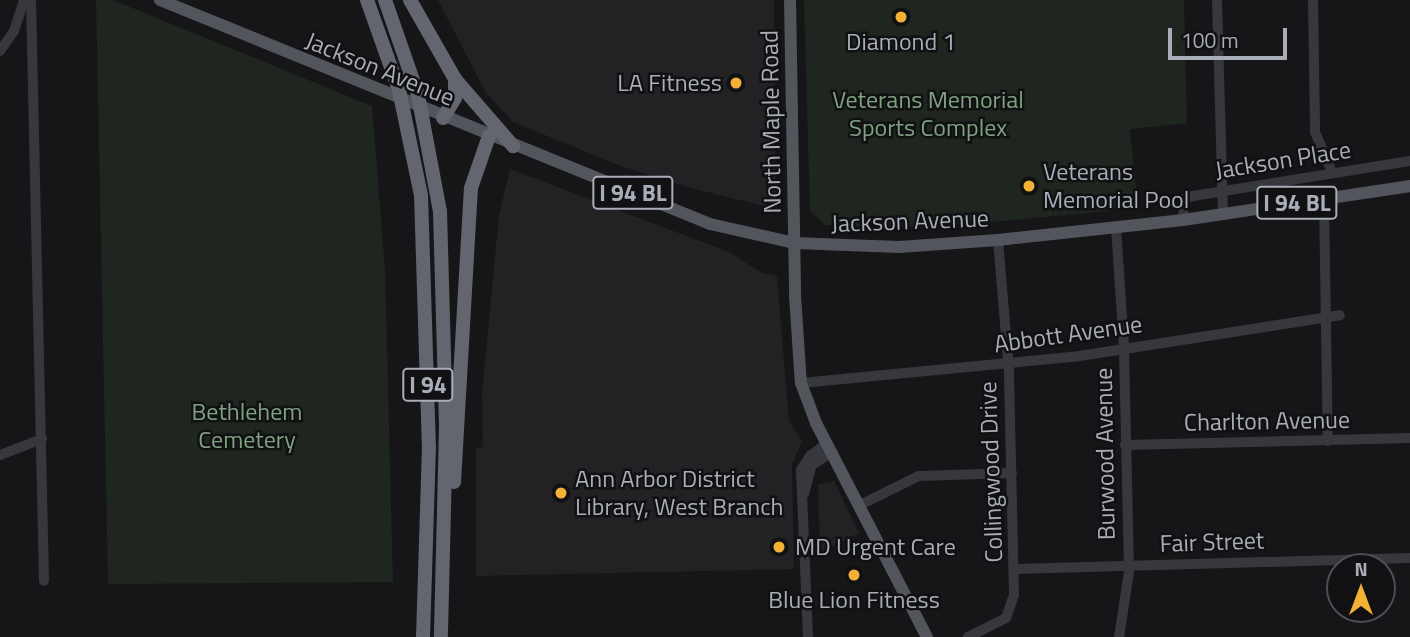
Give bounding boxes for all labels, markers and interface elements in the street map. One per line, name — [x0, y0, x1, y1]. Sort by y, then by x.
marker: Diamond 1 — [893, 9, 909, 25]
scale bar — [1172, 14, 1291, 58]
text: 100 m — [1181, 24, 1238, 56]
street label: Jackson Avenue — [301, 26, 459, 112]
place label: Diamond 1 — [846, 28, 956, 56]
street label: North Maple Road — [755, 30, 787, 214]
place label: LA Fitness — [617, 69, 722, 97]
marker: LA Fitness — [728, 75, 744, 91]
park label: Veterans Memorial Sports Complex — [832, 86, 1024, 142]
street label: Jackson Place — [1213, 135, 1353, 185]
place label: Veterans Memorial Pool — [1043, 158, 1189, 214]
road number: I 94 BL — [591, 174, 675, 212]
marker: Veterans Memorial Pool — [1021, 178, 1037, 194]
road number: I 94 BL — [1255, 184, 1339, 222]
street label: Jackson Avenue — [831, 204, 989, 238]
street label: Abbott Avenue — [992, 309, 1144, 359]
road number: I 94 — [402, 366, 454, 404]
street label: Burwood Avenue — [1089, 368, 1121, 540]
street label: Collingwood Drive — [973, 381, 1009, 563]
park label: Bethlehem Cemetery — [192, 398, 302, 454]
street label: Charlton Avenue — [1184, 405, 1350, 437]
place label: Ann Arbor District Library, West Branch — [575, 465, 783, 521]
marker: Ann Arbor District Library, West Branch — [553, 485, 569, 501]
street label: Fair Street — [1159, 526, 1265, 558]
place label: MD Urgent Care — [795, 533, 956, 561]
marker: MD Urgent Care — [769, 537, 789, 557]
north arrow — [1326, 553, 1396, 623]
text: N — [1354, 554, 1368, 583]
marker: Blue Lion Fitness — [846, 567, 862, 583]
place label: Blue Lion Fitness — [768, 586, 940, 614]

